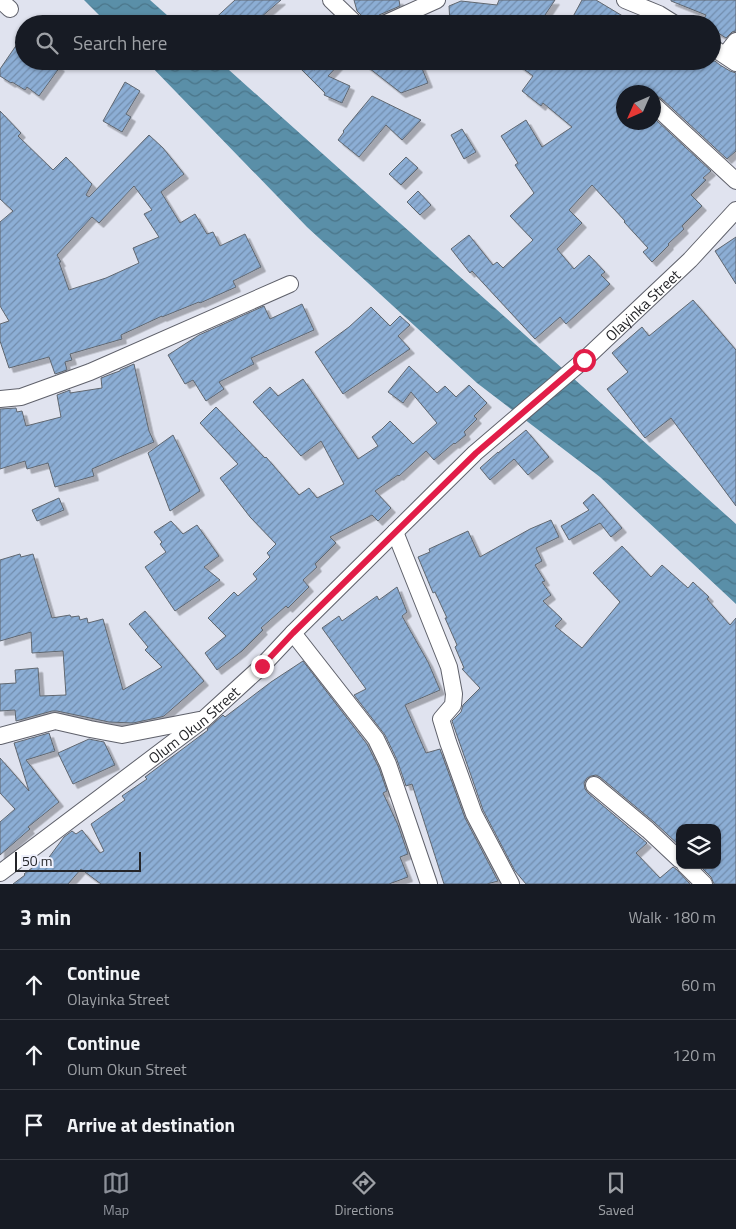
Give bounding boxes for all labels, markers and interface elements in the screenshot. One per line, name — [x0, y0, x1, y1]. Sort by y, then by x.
search box — [15, 15, 721, 70]
text: Search here — [73, 28, 167, 57]
icon: search — [33, 29, 61, 57]
north arrow — [616, 85, 661, 130]
street label: Olayinka Street — [600, 263, 686, 346]
route start — [573, 349, 596, 372]
route end — [251, 655, 274, 678]
street label: Olum Okun Street — [143, 680, 245, 769]
map controls — [676, 824, 721, 869]
button: layers — [676, 824, 721, 869]
scale bar — [15, 849, 141, 872]
text: 50 m — [22, 850, 52, 871]
text: 3 min — [20, 901, 71, 933]
text: Walk · 180 m — [628, 905, 716, 929]
text: Continue — [67, 958, 140, 987]
icon: ahead — [20, 971, 48, 999]
text: 60 m — [681, 973, 716, 997]
text: Olayinka Street — [67, 987, 169, 1011]
text: Continue — [67, 1028, 140, 1057]
icon: ahead — [20, 1041, 48, 1069]
text: 120 m — [672, 1043, 716, 1067]
text: Olum Okun Street — [67, 1057, 187, 1081]
text: Arrive at destination — [67, 1110, 235, 1139]
icon: arrive — [20, 1111, 48, 1139]
tab: Map — [102, 1169, 130, 1220]
tab: Directions — [334, 1169, 394, 1220]
tab: Saved — [598, 1169, 634, 1220]

